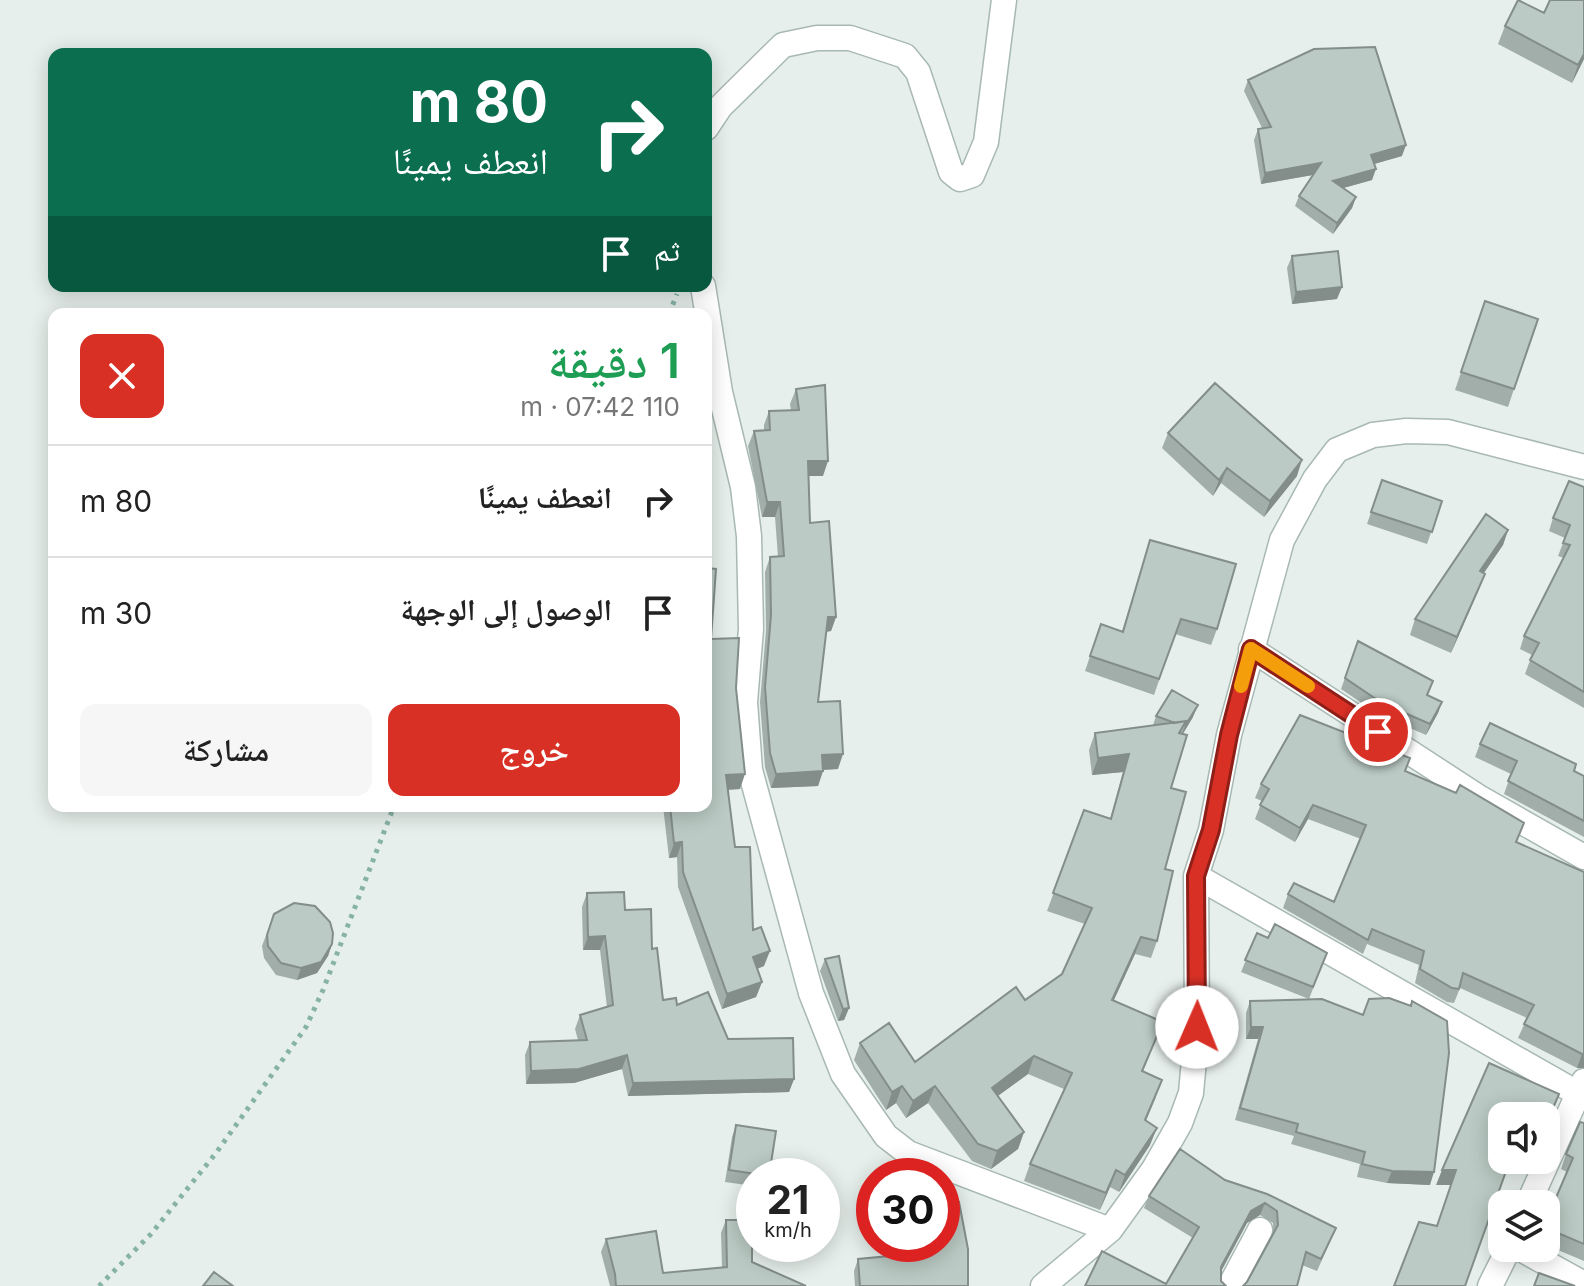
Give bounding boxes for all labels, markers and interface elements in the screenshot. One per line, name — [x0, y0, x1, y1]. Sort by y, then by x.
text: 80 m — [409, 68, 548, 136]
icon: right — [576, 80, 680, 184]
text: انعطف يمينًا — [393, 139, 548, 183]
icon: arrive — [594, 232, 638, 276]
text: ثم — [654, 232, 680, 268]
text: 1 دقيقة — [548, 331, 680, 390]
button: close — [80, 334, 164, 418]
text: 110 m · 07:42 — [520, 391, 680, 422]
text: انعطف يمينًا — [478, 479, 612, 515]
icon: right — [636, 479, 680, 523]
text: 80 m — [80, 483, 152, 519]
text: الوصول إلى الوجهة — [401, 591, 612, 627]
icon: arrive — [636, 591, 680, 635]
text: 30 m — [80, 595, 152, 631]
pin — [1344, 698, 1412, 766]
button: مشاركة — [80, 704, 372, 796]
button: خروج — [388, 704, 680, 796]
icon: arrive — [1356, 710, 1400, 754]
position arrow — [1155, 985, 1239, 1069]
map controls — [1488, 1102, 1560, 1262]
button: sound — [1488, 1102, 1560, 1174]
speed limit sign: 30 — [856, 1158, 960, 1262]
text: 21 — [767, 1175, 809, 1224]
button: layers — [1488, 1190, 1560, 1262]
text: km/h — [764, 1218, 812, 1242]

